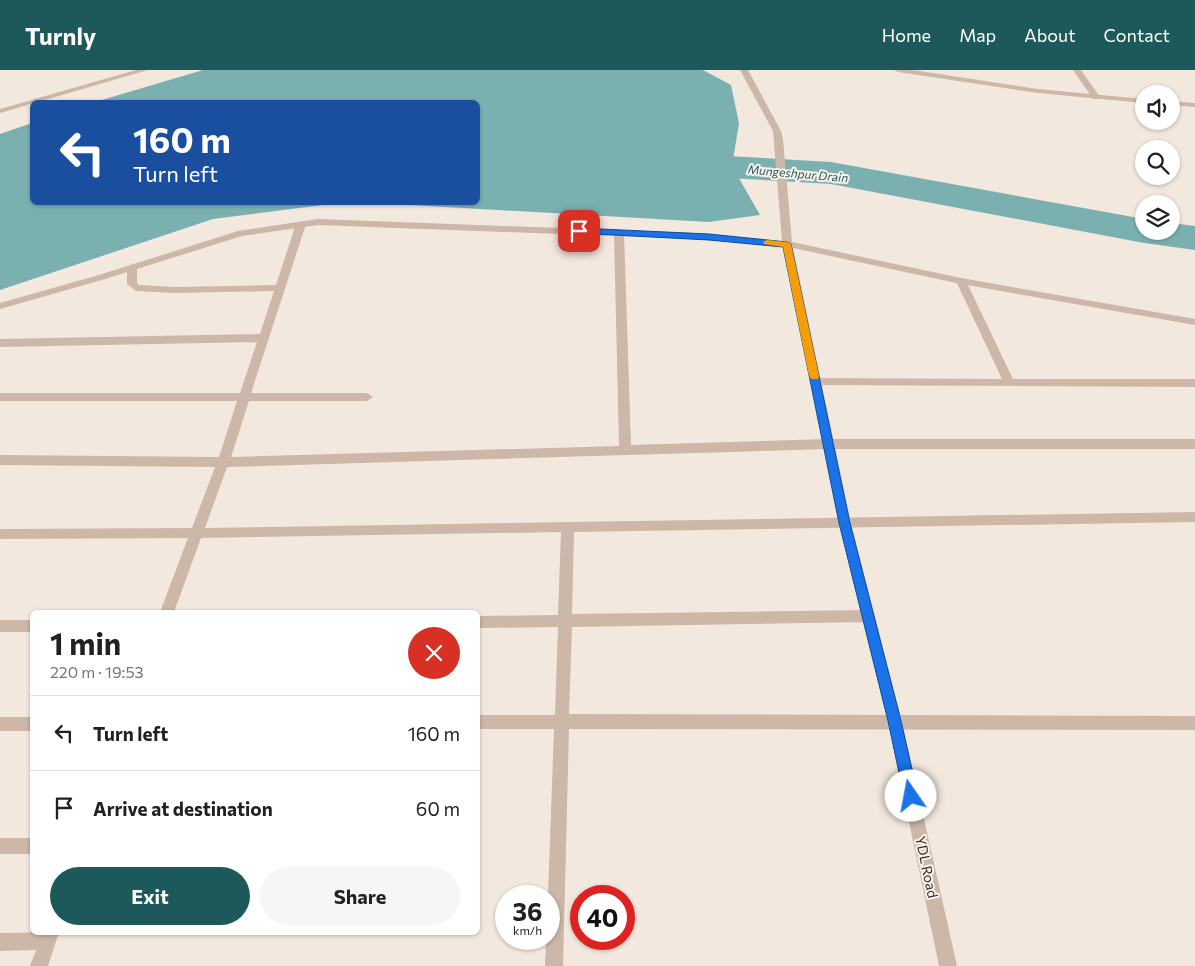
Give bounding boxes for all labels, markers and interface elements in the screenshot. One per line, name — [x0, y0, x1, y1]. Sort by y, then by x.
text: Turnly — [25, 21, 96, 50]
text: Home — [882, 24, 931, 46]
text: Map — [959, 24, 996, 46]
text: About — [1024, 24, 1076, 46]
text: Contact — [1104, 24, 1170, 46]
map controls — [1135, 85, 1180, 240]
button: sound — [1135, 85, 1180, 130]
text: 160 m — [133, 117, 231, 160]
icon: left — [50, 120, 115, 185]
button: search — [1135, 140, 1180, 185]
text: Turn left — [133, 160, 218, 187]
water label: Mungeshpur Drain — [747, 162, 849, 184]
button: layers — [1135, 195, 1180, 240]
pin — [558, 210, 600, 252]
icon: arrive — [565, 217, 593, 245]
text: 1 min — [50, 624, 121, 661]
button: close — [408, 627, 460, 679]
text: 220 m · 19:53 — [50, 662, 144, 681]
icon: left — [50, 719, 78, 747]
text: Turn left — [93, 722, 168, 745]
text: 160 m — [408, 722, 460, 745]
position arrow — [884, 769, 936, 821]
icon: arrive — [50, 794, 78, 822]
text: Arrive at destination — [93, 797, 273, 820]
text: 60 m — [416, 797, 460, 820]
street label: YDL Road — [912, 834, 942, 900]
button: Exit — [50, 867, 250, 925]
button: Share — [260, 867, 460, 925]
speed limit sign: 40 — [570, 885, 635, 950]
text: 36 — [513, 896, 543, 926]
text: km/h — [513, 923, 542, 937]

